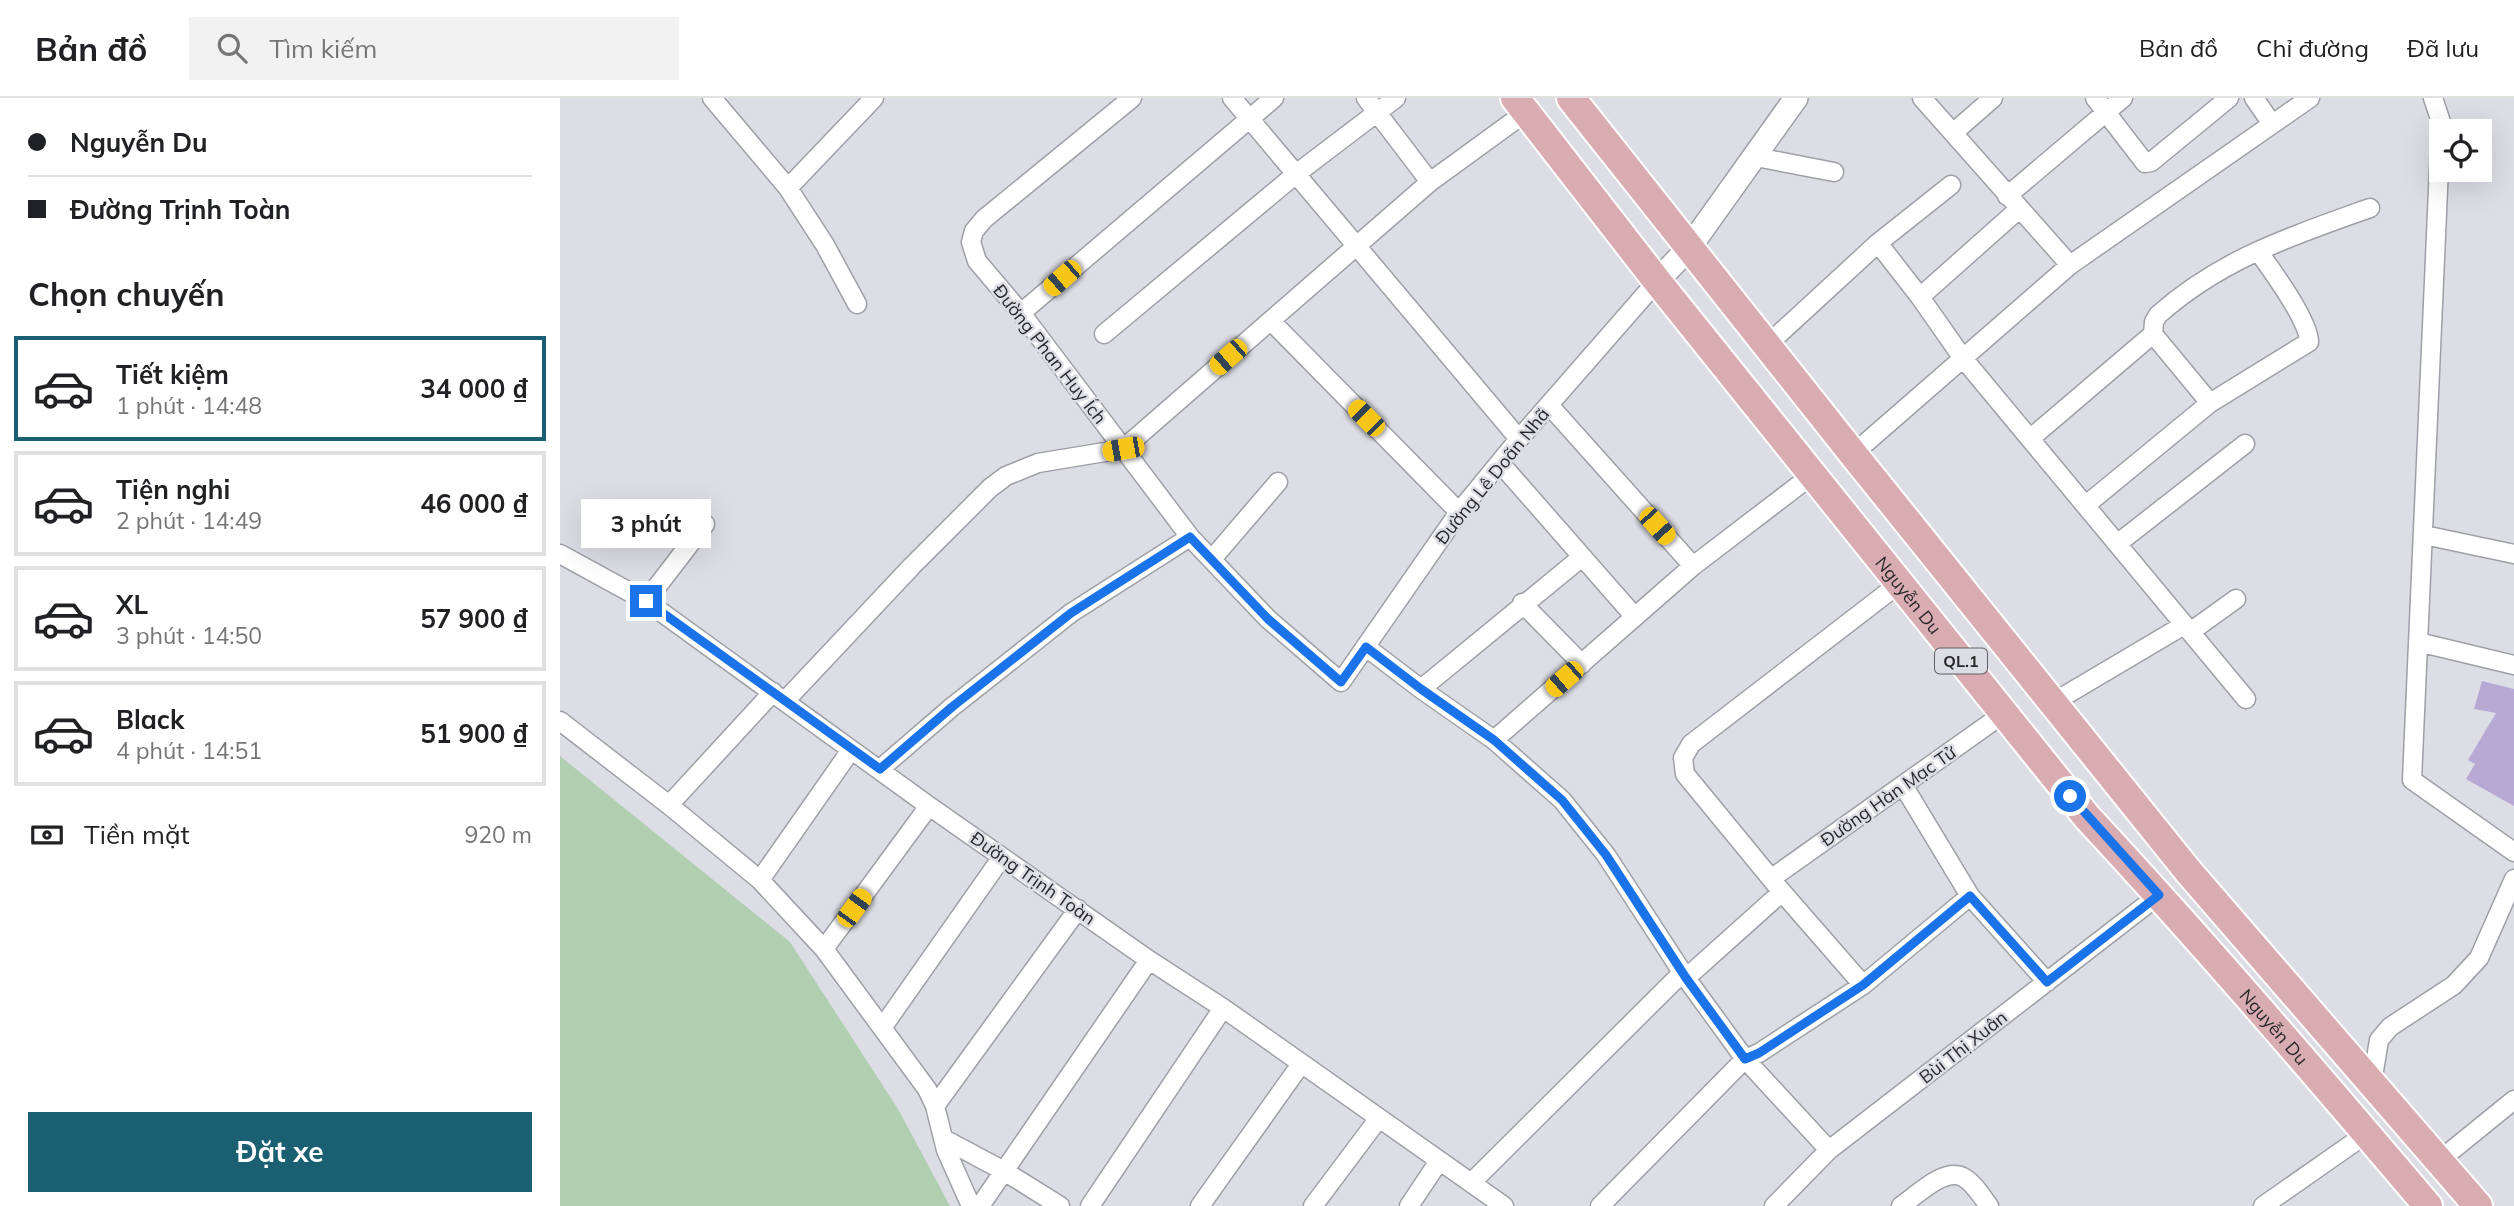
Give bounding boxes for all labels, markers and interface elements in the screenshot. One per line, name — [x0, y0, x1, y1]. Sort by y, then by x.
search box — [189, 17, 679, 80]
text: Bản đồ — [35, 28, 147, 69]
icon: search — [213, 29, 251, 67]
text: Tìm kiếm — [269, 32, 377, 65]
text: Bản đồ — [2139, 33, 2218, 63]
text: Chỉ đường — [2256, 33, 2369, 63]
text: Đã lưu — [2407, 33, 2479, 63]
map controls — [2429, 119, 2492, 182]
button: locate — [2429, 119, 2492, 182]
text: Nguyễn Du — [70, 126, 208, 159]
text: Đường Trịnh Toàn — [70, 193, 290, 226]
car — [1040, 256, 1085, 300]
text: Chọn chuyến — [28, 274, 225, 314]
street label: Đường Phan Huy Ích — [988, 280, 1112, 428]
car — [1206, 335, 1251, 379]
icon: car — [32, 357, 95, 420]
text: Tiết kiệm — [116, 358, 229, 391]
text: 34 000 ₫ — [420, 372, 528, 405]
text: 1 phút · 14:48 — [116, 391, 262, 420]
car — [1344, 396, 1389, 440]
street label: Đường Lê Doãn Nhã — [1430, 403, 1554, 549]
car — [1101, 435, 1146, 463]
icon: car — [32, 472, 95, 535]
text: Tiện nghi — [116, 473, 230, 506]
text: 46 000 ₫ — [420, 487, 528, 520]
callout: 3 phút — [581, 500, 711, 548]
car — [1636, 503, 1679, 549]
text: 2 phút · 14:49 — [116, 506, 262, 535]
text: 3 phút — [611, 509, 681, 538]
street label: Nguyễn Du — [1871, 551, 1947, 638]
route end — [630, 585, 662, 617]
icon: car — [32, 587, 95, 650]
text: XL — [116, 588, 148, 621]
text: 57 900 ₫ — [420, 602, 528, 635]
text: 3 phút · 14:50 — [116, 621, 262, 650]
road number: QL.1 — [1935, 648, 1987, 674]
car — [1542, 657, 1587, 701]
icon: car — [32, 702, 95, 765]
text: Black — [116, 703, 184, 736]
text: 51 900 ₫ — [420, 717, 528, 750]
text: 4 phút · 14:51 — [116, 736, 262, 765]
street label: Đường Hàn Mạc Tử — [1816, 740, 1961, 851]
route start — [2054, 780, 2086, 812]
icon: cash — [28, 816, 66, 854]
text: Tiền mặt — [84, 818, 190, 851]
text: 920 m — [464, 820, 532, 849]
street label: Đường Trịnh Toàn — [966, 826, 1100, 930]
car — [834, 885, 875, 931]
street label: Nguyễn Du — [2235, 984, 2314, 1069]
street label: Bùi Thị Xuân — [1914, 1005, 2012, 1089]
button: Đặt xe — [28, 1112, 532, 1192]

